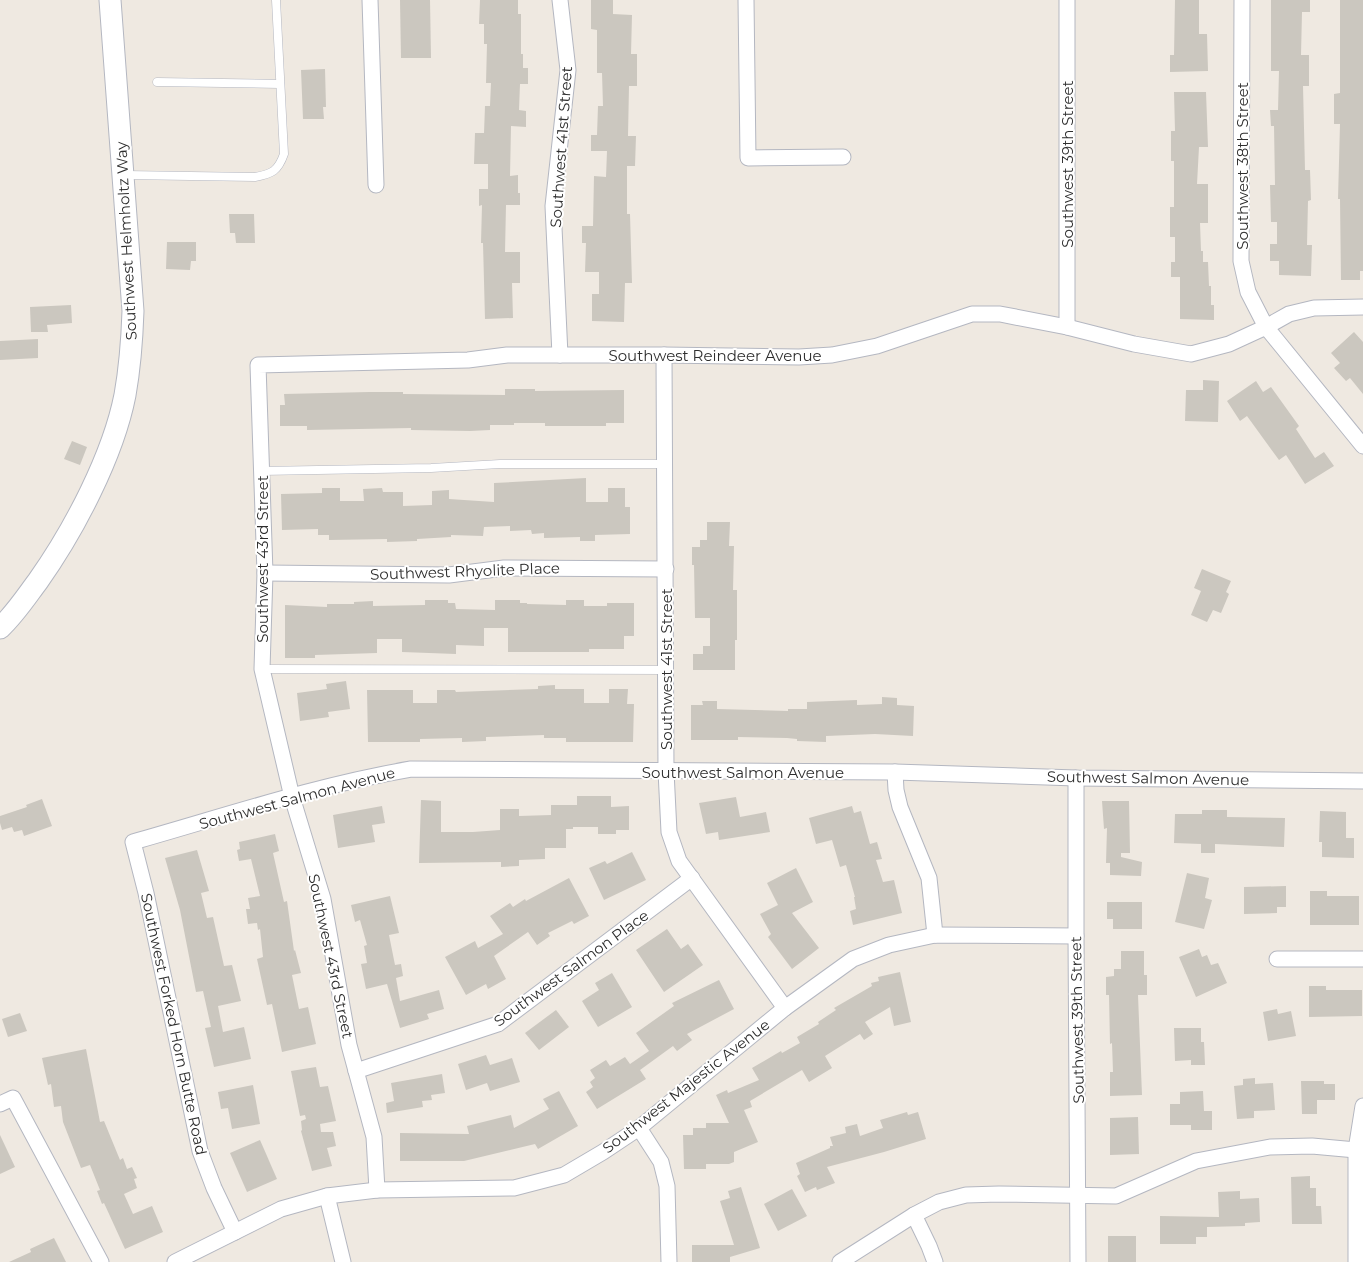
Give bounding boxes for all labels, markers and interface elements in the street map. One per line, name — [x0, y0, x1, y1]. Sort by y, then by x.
street label: Southwest 41st Street — [546, 66, 576, 228]
street label: Southwest 39th Street — [1058, 80, 1077, 248]
street label: Southwest 38th Street — [1233, 82, 1252, 250]
street label: Southwest Helmholtz Way — [111, 140, 141, 341]
street label: Southwest Reindeer Avenue — [608, 346, 822, 365]
street label: Southwest 43rd Street — [253, 475, 272, 643]
street label: Southwest Rhyolite Place — [370, 558, 560, 584]
street label: Southwest 41st Street — [657, 588, 676, 750]
street label: Southwest Salmon Avenue — [197, 763, 397, 833]
street label: Southwest Salmon Avenue — [642, 763, 844, 782]
street label: Southwest Salmon Avenue — [1047, 767, 1249, 789]
street label: Southwest 43rd Street — [304, 872, 358, 1040]
street label: Southwest Forked Horn Butte Road — [137, 891, 211, 1157]
street label: Southwest Salmon Place — [490, 905, 652, 1031]
street label: Southwest 39th Street — [1066, 936, 1088, 1104]
street label: Southwest Majestic Avenue — [599, 1015, 773, 1157]

